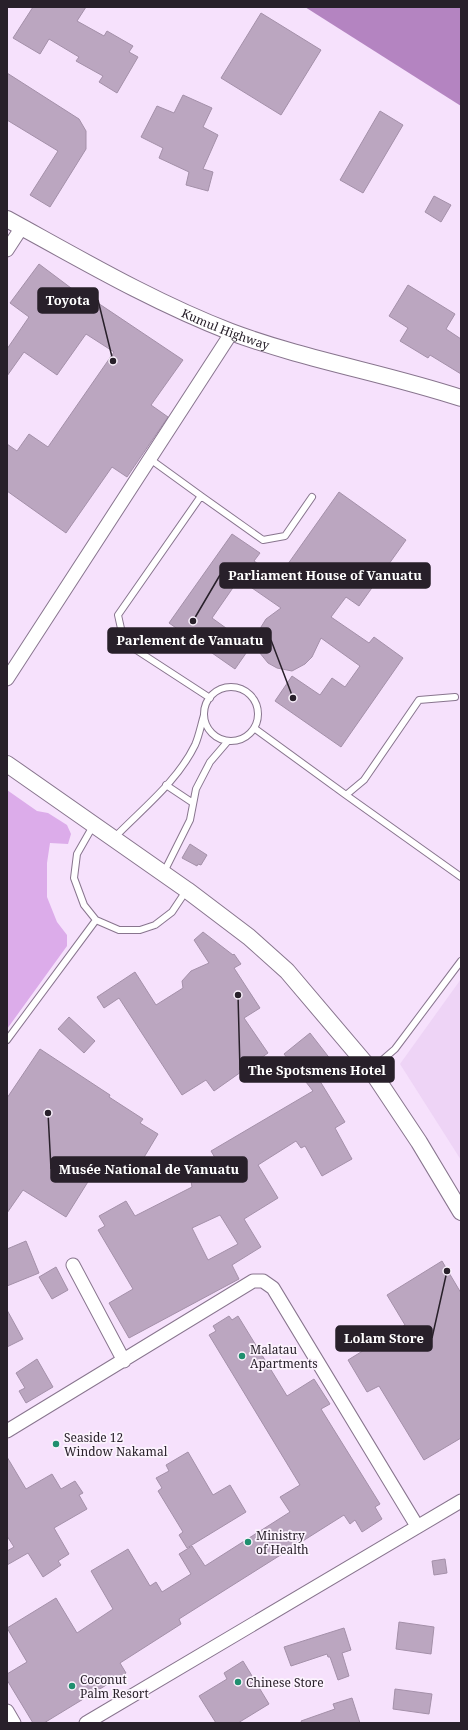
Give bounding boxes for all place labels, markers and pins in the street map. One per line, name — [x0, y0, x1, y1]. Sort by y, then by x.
callout: Toyota — [38, 288, 98, 313]
callout: Parliament House of Vanuatu — [220, 563, 430, 588]
callout: Parlement de Vanuatu — [108, 628, 271, 653]
callout: The Spotsmens Hotel — [240, 1057, 394, 1082]
callout: Musée National de Vanuatu — [51, 1157, 247, 1182]
callout: Lolam Store — [336, 1326, 432, 1351]
place label: Malatau Apartments — [250, 1341, 318, 1372]
marker: Malatau Apartments — [237, 1351, 247, 1361]
place label: Seaside 12 Window Nakamal — [64, 1429, 168, 1460]
marker: Seaside 12 Window Nakamal — [51, 1439, 61, 1449]
place label: Ministry of Health — [256, 1527, 309, 1558]
marker: Ministry of Health — [243, 1537, 253, 1547]
place label: Coconut Palm Resort — [80, 1671, 149, 1702]
place label: Chinese Store — [246, 1674, 324, 1691]
marker: Chinese Store — [233, 1677, 243, 1687]
marker: Coconut Palm Resort — [67, 1681, 77, 1691]

